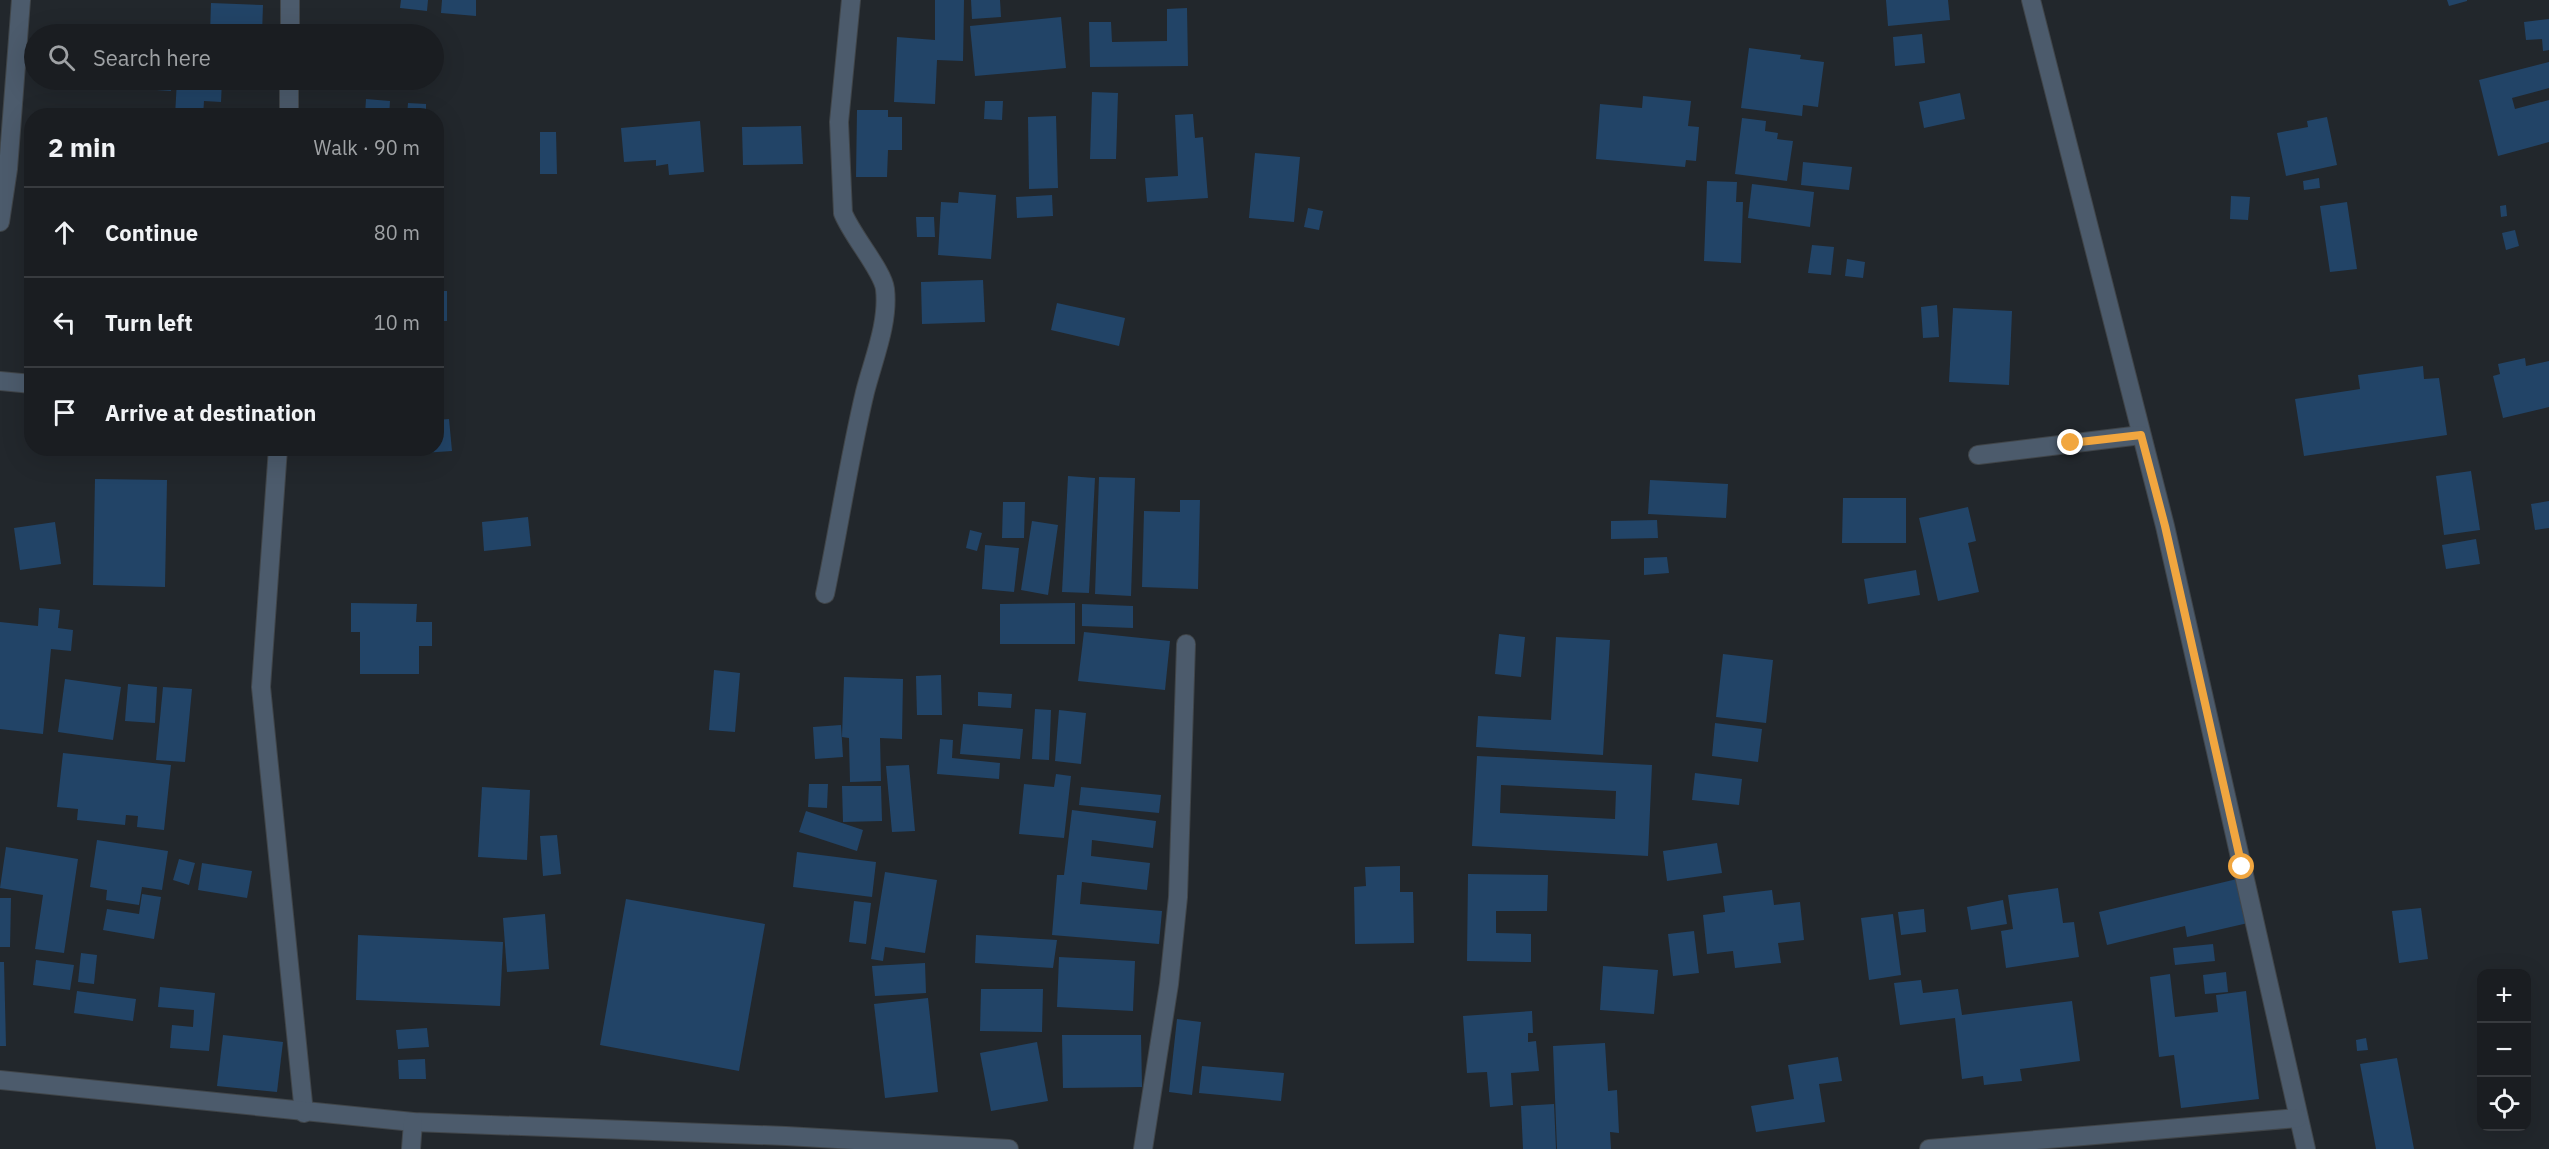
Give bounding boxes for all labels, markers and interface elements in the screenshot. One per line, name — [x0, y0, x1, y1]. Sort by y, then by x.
search box — [24, 24, 444, 90]
icon: search — [45, 41, 78, 74]
text: Search here — [93, 43, 211, 72]
text: 2 min — [48, 130, 116, 164]
text: Walk · 90 m — [314, 134, 420, 161]
icon: ahead — [48, 216, 81, 249]
text: Continue — [105, 218, 198, 247]
text: 80 m — [374, 219, 420, 246]
icon: left — [48, 306, 81, 339]
text: Turn left — [105, 308, 193, 337]
text: 10 m — [374, 309, 420, 336]
icon: arrive — [48, 396, 81, 429]
text: Arrive at destination — [105, 398, 316, 427]
route end — [2057, 429, 2083, 455]
route start — [2228, 853, 2254, 879]
map controls — [2477, 969, 2531, 1131]
button: + — [2477, 969, 2531, 1023]
button: − — [2477, 1023, 2531, 1077]
button: locate — [2477, 1077, 2531, 1131]

